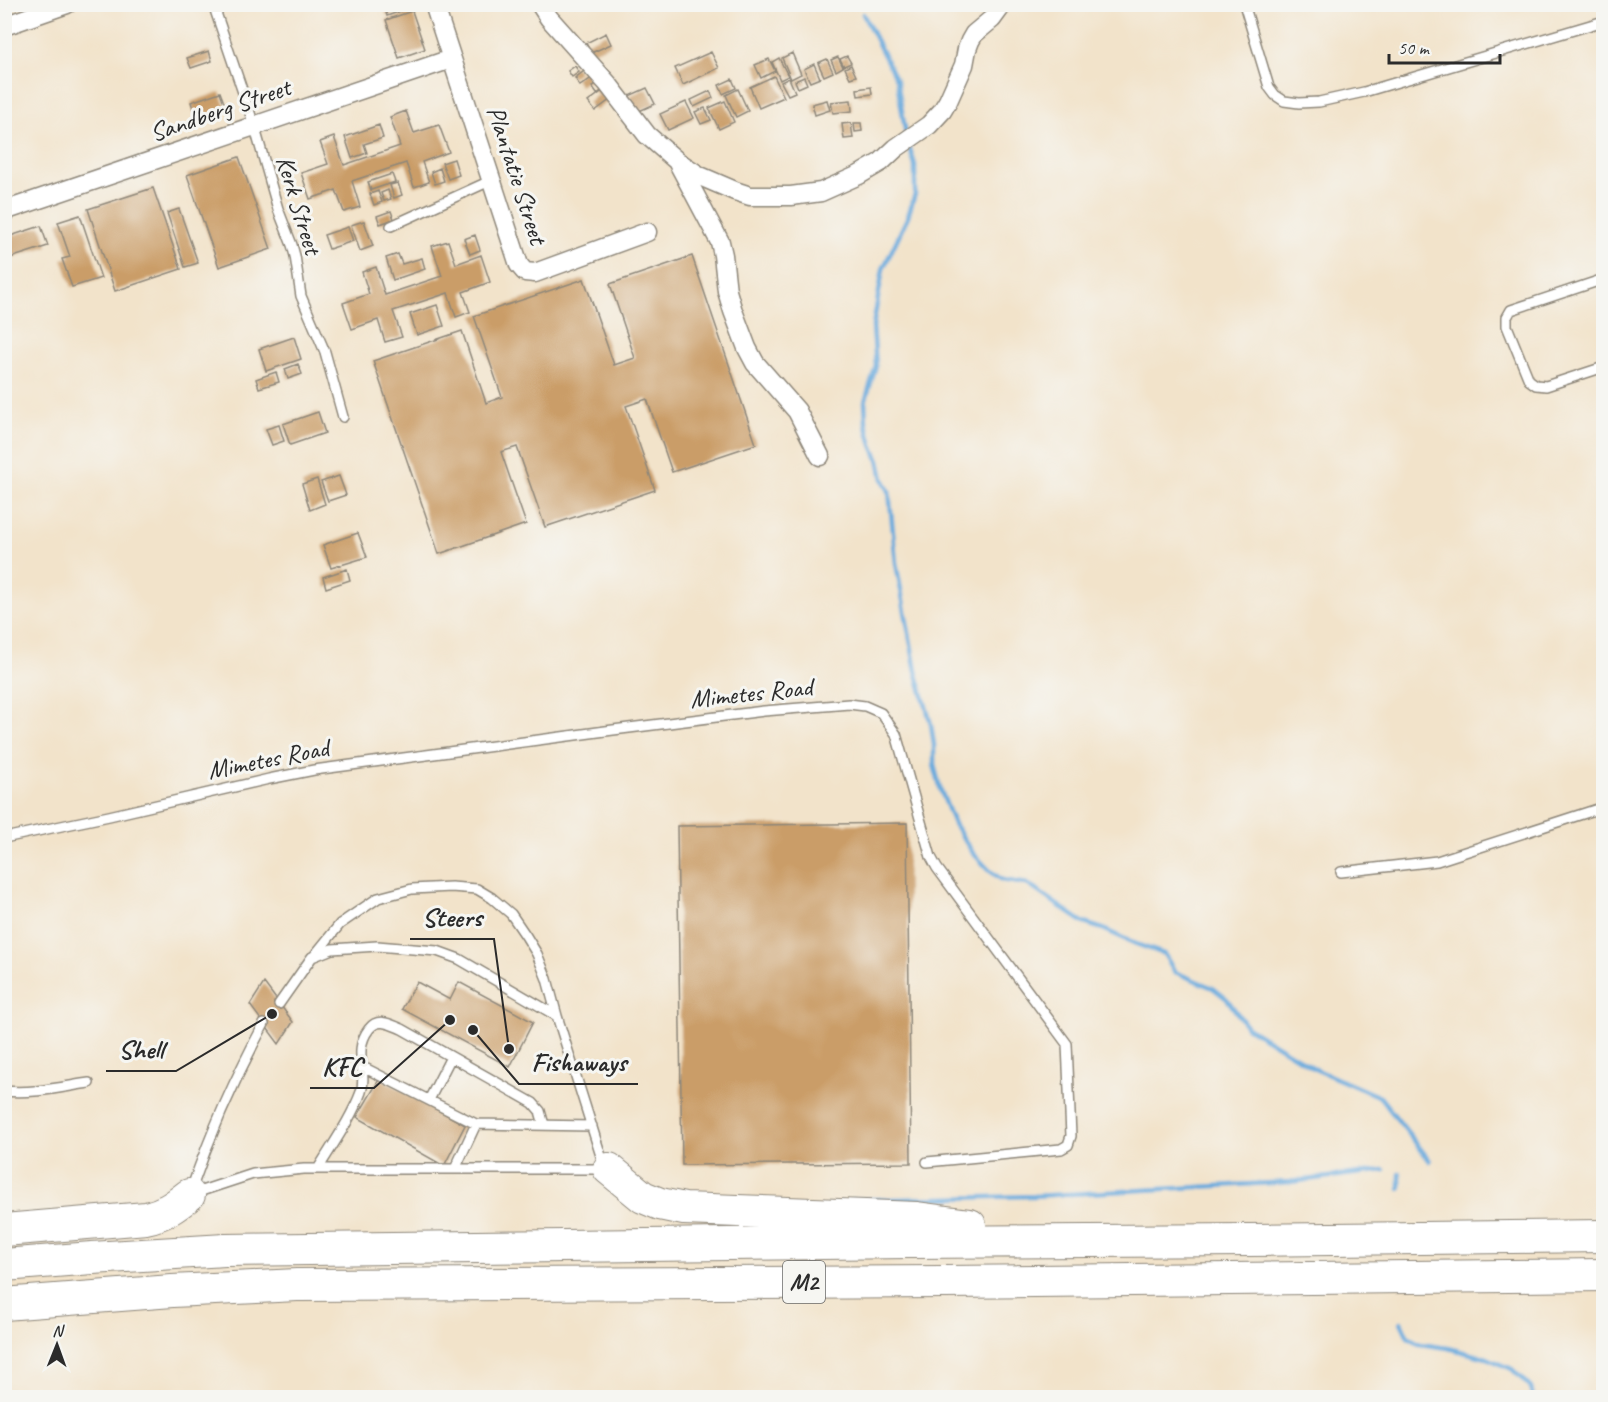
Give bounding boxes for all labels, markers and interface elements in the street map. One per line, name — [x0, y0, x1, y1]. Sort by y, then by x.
scale bar — [1389, 27, 1500, 65]
text: 50 m — [1398, 37, 1431, 59]
street label: Sandberg Street — [145, 70, 297, 149]
street label: Plantatie Street — [479, 102, 556, 250]
street label: Kerk Street — [268, 152, 330, 261]
street label: Mimetes Road — [688, 670, 817, 716]
street label: Mimetes Road — [205, 730, 335, 787]
callout: Steers — [410, 894, 494, 939]
text: Steers — [422, 900, 485, 934]
callout: Shell — [106, 1026, 176, 1071]
text: Shell — [118, 1032, 169, 1066]
callout: Fishaways — [519, 1039, 638, 1084]
callout: KFC — [310, 1043, 374, 1088]
text: Fishaways — [531, 1045, 629, 1079]
text: KFC — [322, 1049, 366, 1083]
road number: M2 — [783, 1261, 825, 1303]
north arrow — [27, 1315, 87, 1375]
text: N — [52, 1321, 65, 1341]

